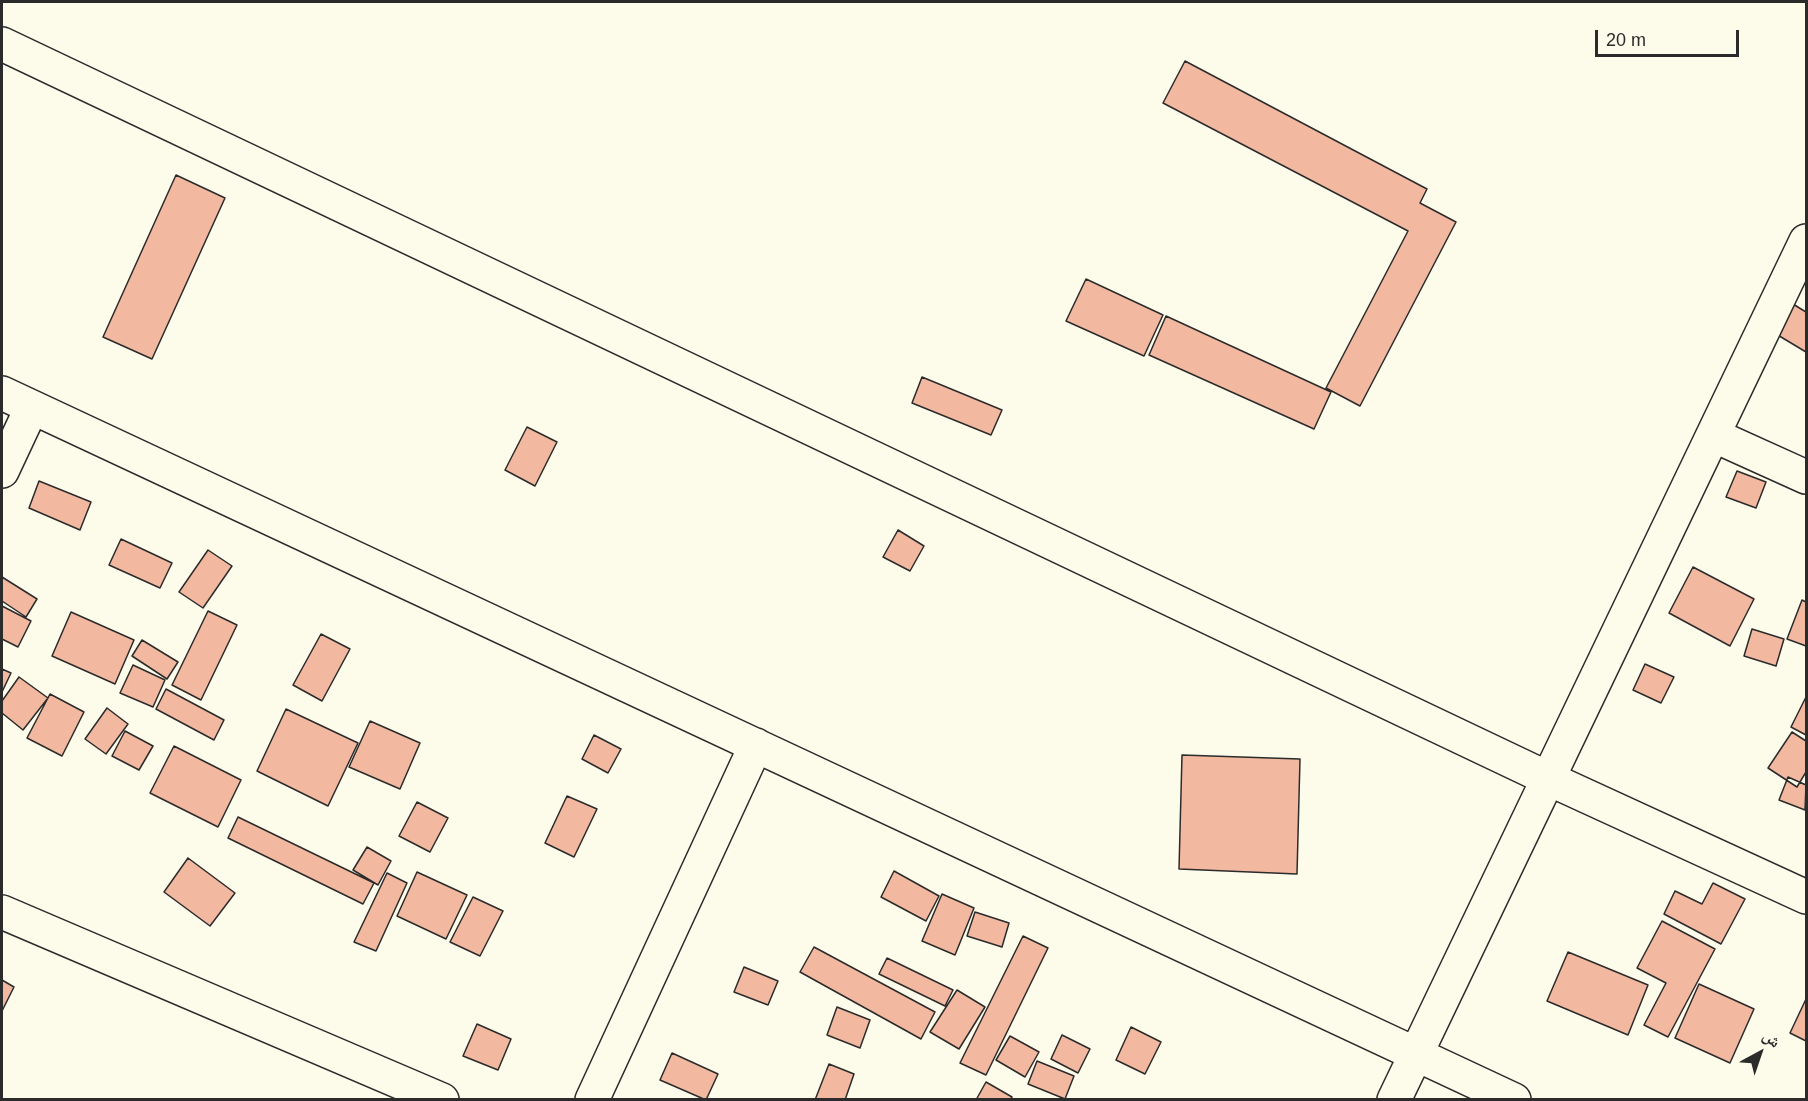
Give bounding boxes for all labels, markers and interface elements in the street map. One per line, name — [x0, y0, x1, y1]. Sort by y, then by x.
scale bar — [1598, 18, 1742, 56]
text: 20 m — [1606, 30, 1646, 50]
north arrow — [1730, 1023, 1790, 1083]
text: ش — [1760, 1027, 1784, 1051]

